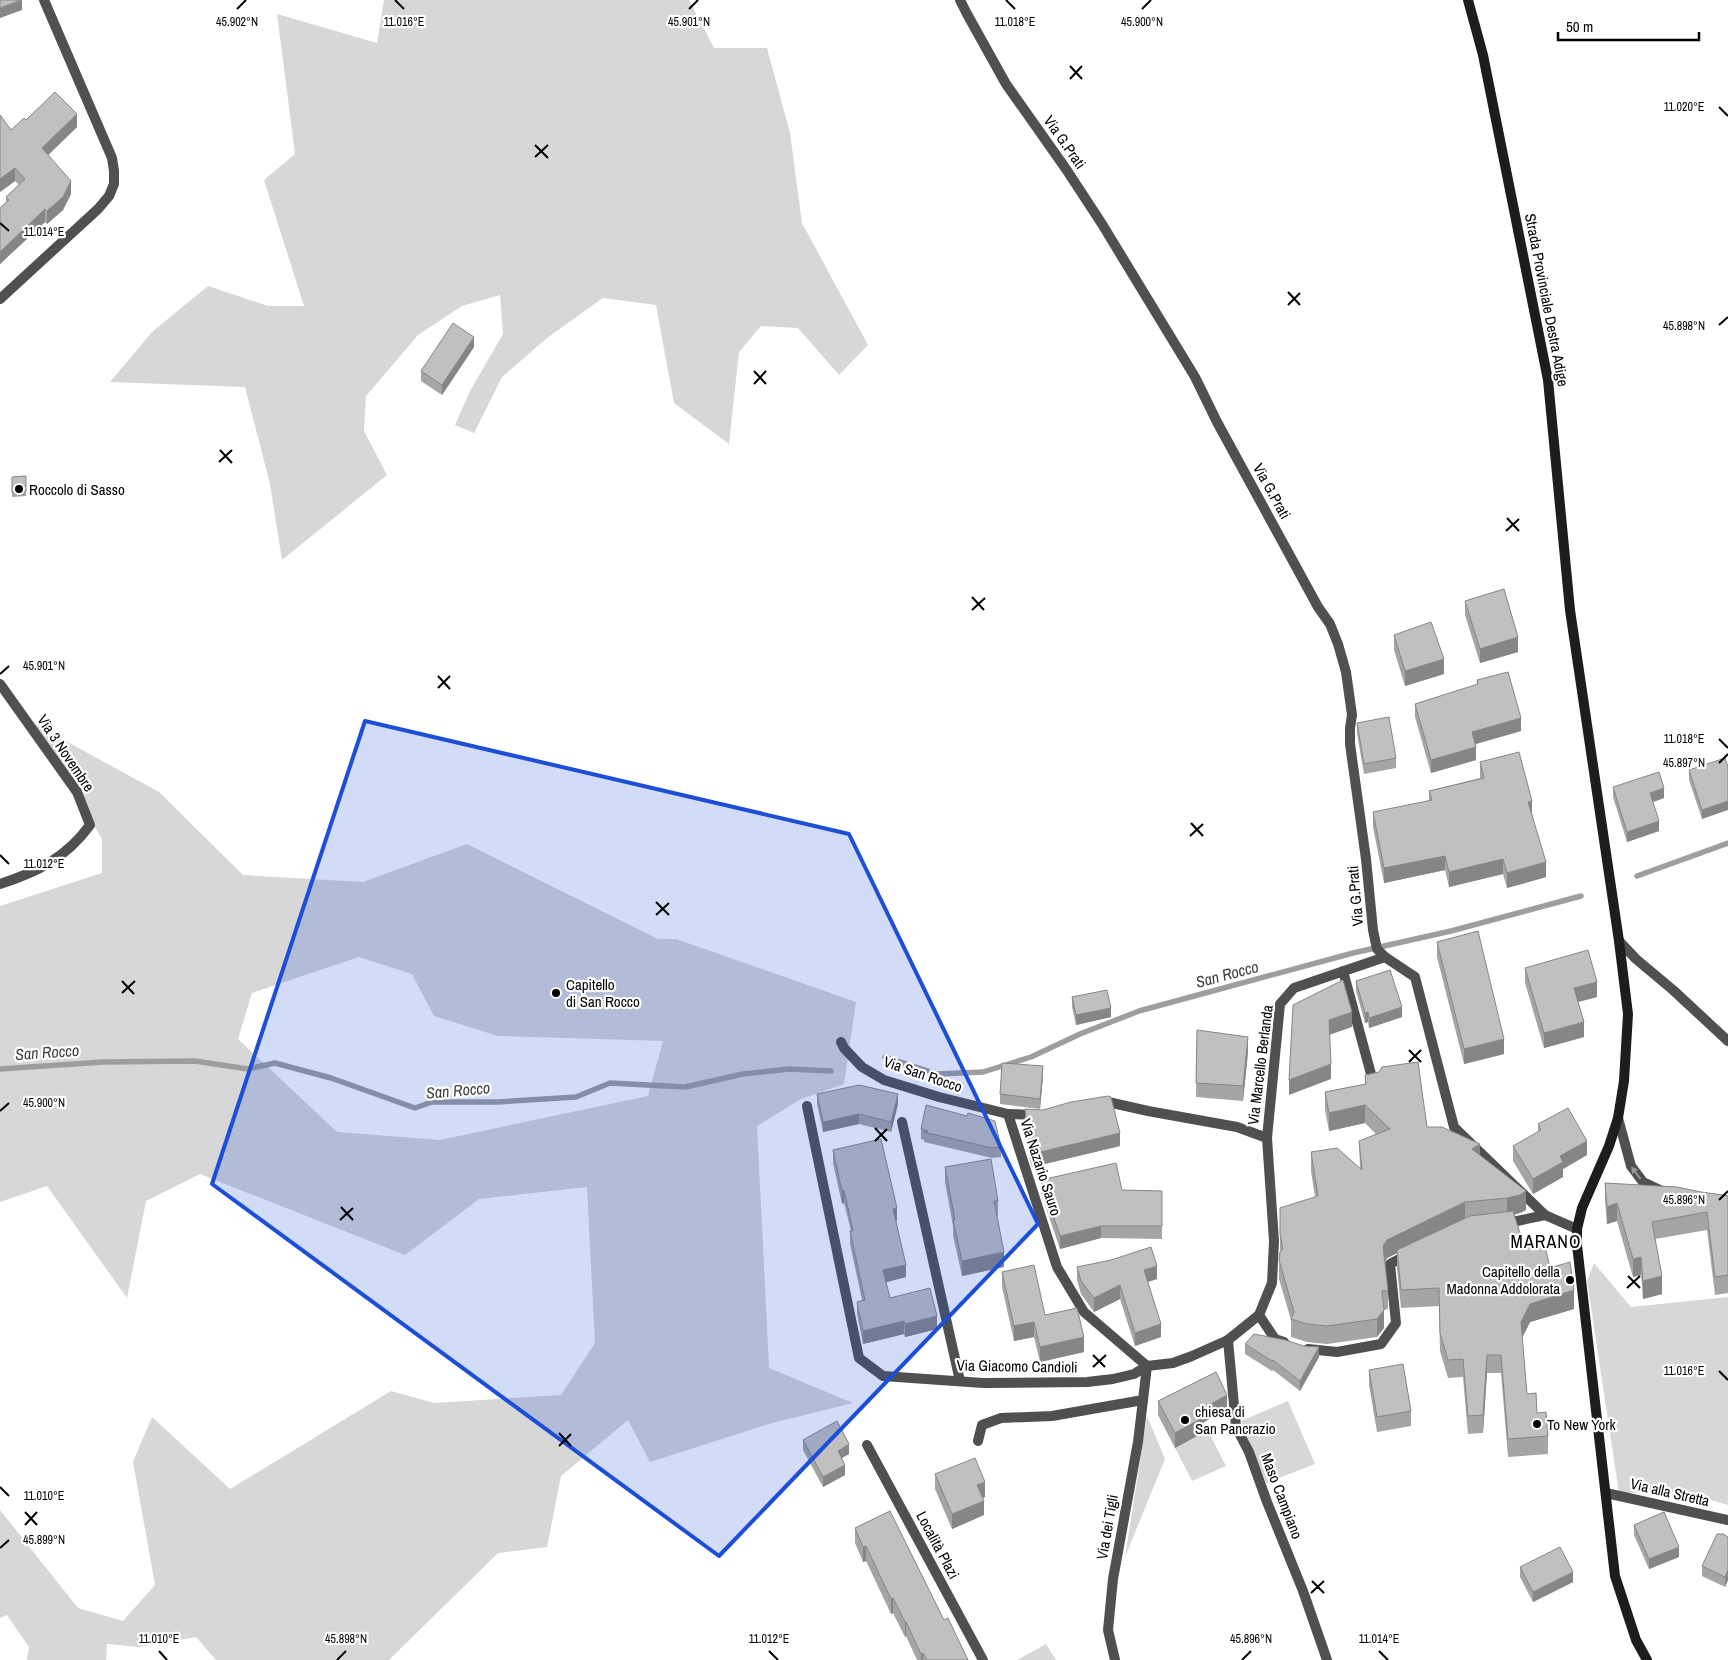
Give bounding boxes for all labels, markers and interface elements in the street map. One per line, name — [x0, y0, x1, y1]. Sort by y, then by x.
scale bar — [1558, 10, 1699, 42]
text: 45.902°N — [216, 14, 258, 30]
text: 11.016°E — [384, 14, 424, 30]
text: 45.901°N — [668, 14, 710, 30]
text: 11.018°E — [995, 14, 1035, 30]
text: 45.900°N — [1121, 14, 1163, 30]
text: 50 m — [1566, 16, 1593, 37]
text: 11.020°E — [1664, 99, 1704, 115]
street label: Via G.Prati — [1039, 111, 1091, 173]
street label: Strada Provinciale Destra Adige — [1520, 212, 1574, 388]
text: 11.014°E — [24, 224, 64, 240]
text: 45.898°N — [1663, 318, 1705, 334]
street label: Via G.Prati — [1248, 459, 1296, 523]
place label: Roccolo di Sasso — [29, 479, 125, 500]
marker: Roccolo di Sasso — [13, 483, 25, 495]
text: 45.901°N — [23, 658, 65, 674]
street label: Via 3 Novembre — [33, 710, 100, 796]
text: 11.018°E — [1664, 731, 1704, 747]
text: 45.897°N — [1663, 755, 1705, 771]
text: 11.012°E — [24, 856, 64, 872]
street label: Via G.Prati — [1342, 865, 1368, 927]
water label: San Rocco — [1193, 955, 1261, 993]
place label: Capitello di San Rocco — [566, 974, 640, 1012]
marker: Capitello di San Rocco — [550, 987, 562, 999]
street label: Via Marcello Berlanda — [1242, 1004, 1278, 1126]
water label: San Rocco — [14, 1039, 80, 1065]
street label: Via San Rocco — [881, 1051, 965, 1097]
water label: San Rocco — [425, 1076, 491, 1104]
text: 45.900°N — [23, 1095, 65, 1111]
street label: Via Nazario Sauro — [1015, 1116, 1067, 1218]
one-way arrow — [1631, 1166, 1641, 1180]
text: 45.896°N — [1663, 1192, 1705, 1208]
district label: MARANO — [1511, 1229, 1581, 1254]
place label: Capitello della Madonna Addolorata — [1446, 1261, 1560, 1299]
marker: Capitello della Madonna Addolorata — [1564, 1274, 1576, 1286]
street label: Via Giacomo Candioli — [956, 1354, 1078, 1378]
text: 11.016°E — [1664, 1363, 1704, 1379]
place label: chiesa di San Pancrazio — [1195, 1401, 1276, 1439]
marker: chiesa di San Pancrazio — [1179, 1414, 1191, 1426]
place label: To New York — [1547, 1414, 1616, 1435]
marker: To New York — [1531, 1418, 1543, 1430]
street label: Maso Campiano — [1256, 1450, 1308, 1542]
street label: Via alla Stretta — [1628, 1473, 1712, 1511]
text: 11.010°E — [24, 1488, 64, 1504]
street label: Via dei Tigli — [1091, 1493, 1123, 1561]
street label: Località Plazi — [911, 1507, 965, 1583]
text: 45.899°N — [23, 1532, 65, 1548]
text: 11.010°E — [139, 1631, 179, 1647]
text: 45.898°N — [325, 1631, 367, 1647]
text: 11.012°E — [749, 1631, 789, 1647]
text: 45.896°N — [1230, 1631, 1272, 1647]
text: 11.014°E — [1359, 1631, 1399, 1647]

